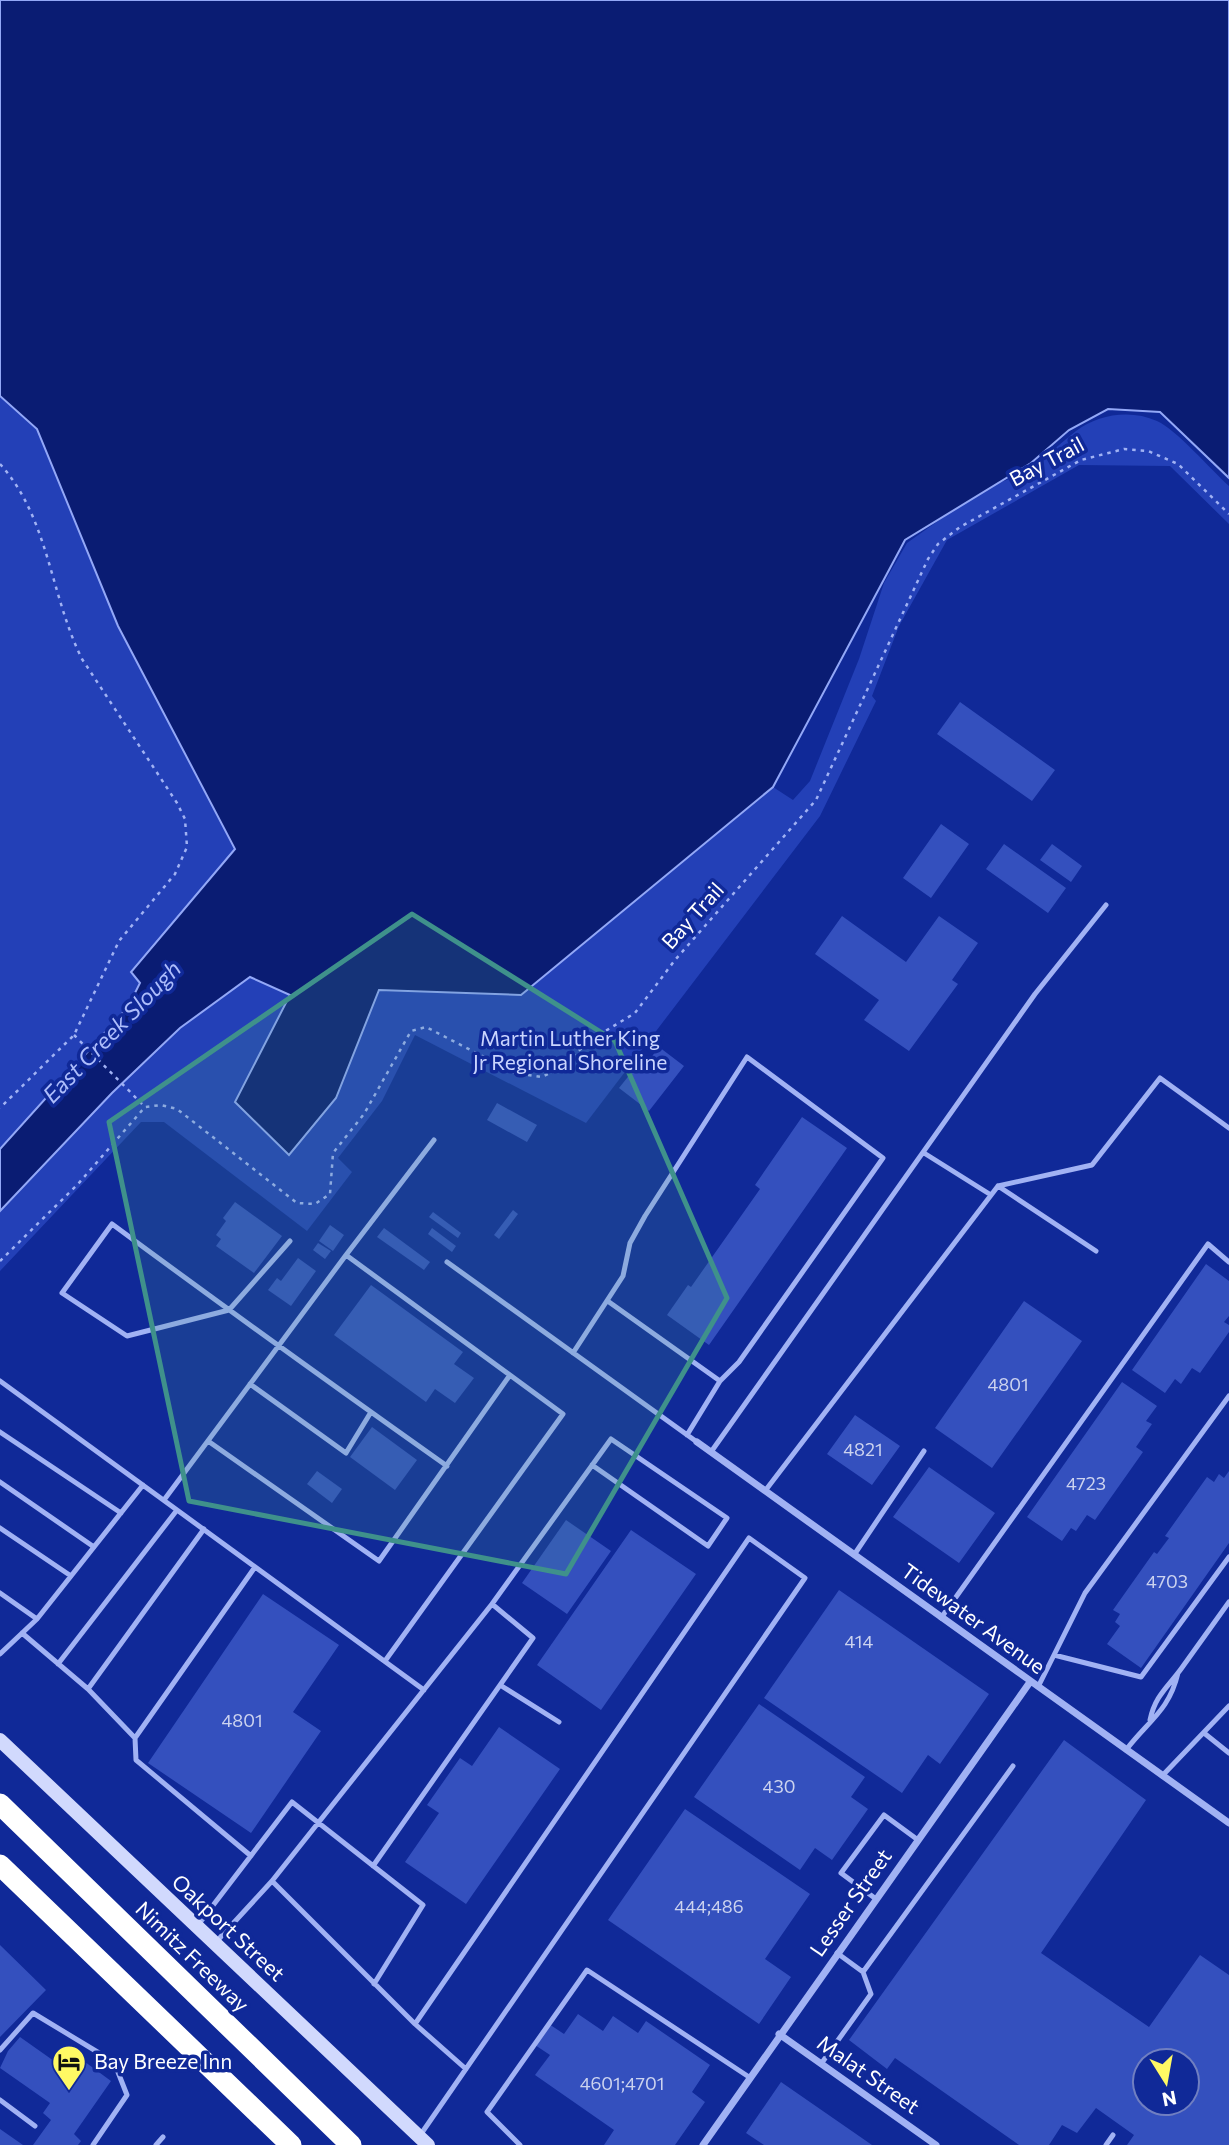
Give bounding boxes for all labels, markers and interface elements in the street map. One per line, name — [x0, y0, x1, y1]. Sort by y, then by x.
street label: Bay Trail — [1005, 431, 1088, 491]
street label: Bay Trail — [656, 877, 728, 953]
water label: East Creek Slough — [36, 954, 186, 1108]
park label: Martin Luther King Jr Regional Shoreline — [473, 1025, 667, 1074]
house number: 4801 — [987, 1373, 1029, 1395]
house number: 4821 — [843, 1438, 883, 1460]
house number: 4723 — [1066, 1472, 1106, 1494]
street label: Tidewater Avenue — [897, 1557, 1051, 1678]
house number: 4703 — [1146, 1570, 1188, 1592]
house number: 414 — [845, 1630, 874, 1652]
house number: 4801 — [221, 1709, 263, 1731]
house number: 430 — [763, 1775, 795, 1797]
street label: Lesser Street — [804, 1844, 896, 1961]
street label: Oakport Street — [168, 1868, 291, 1985]
house number: 444;486 — [674, 1895, 744, 1917]
street label: Nimitz Freeway — [131, 1896, 255, 2016]
street label: Malat Street — [813, 2029, 925, 2118]
hotel icon: Bay Breeze Inn — [50, 2043, 88, 2092]
north arrow — [1131, 2047, 1201, 2117]
place label: Bay Breeze Inn — [94, 2048, 232, 2073]
house number: 4601;4701 — [580, 2072, 664, 2094]
text: N — [1160, 2087, 1179, 2112]

